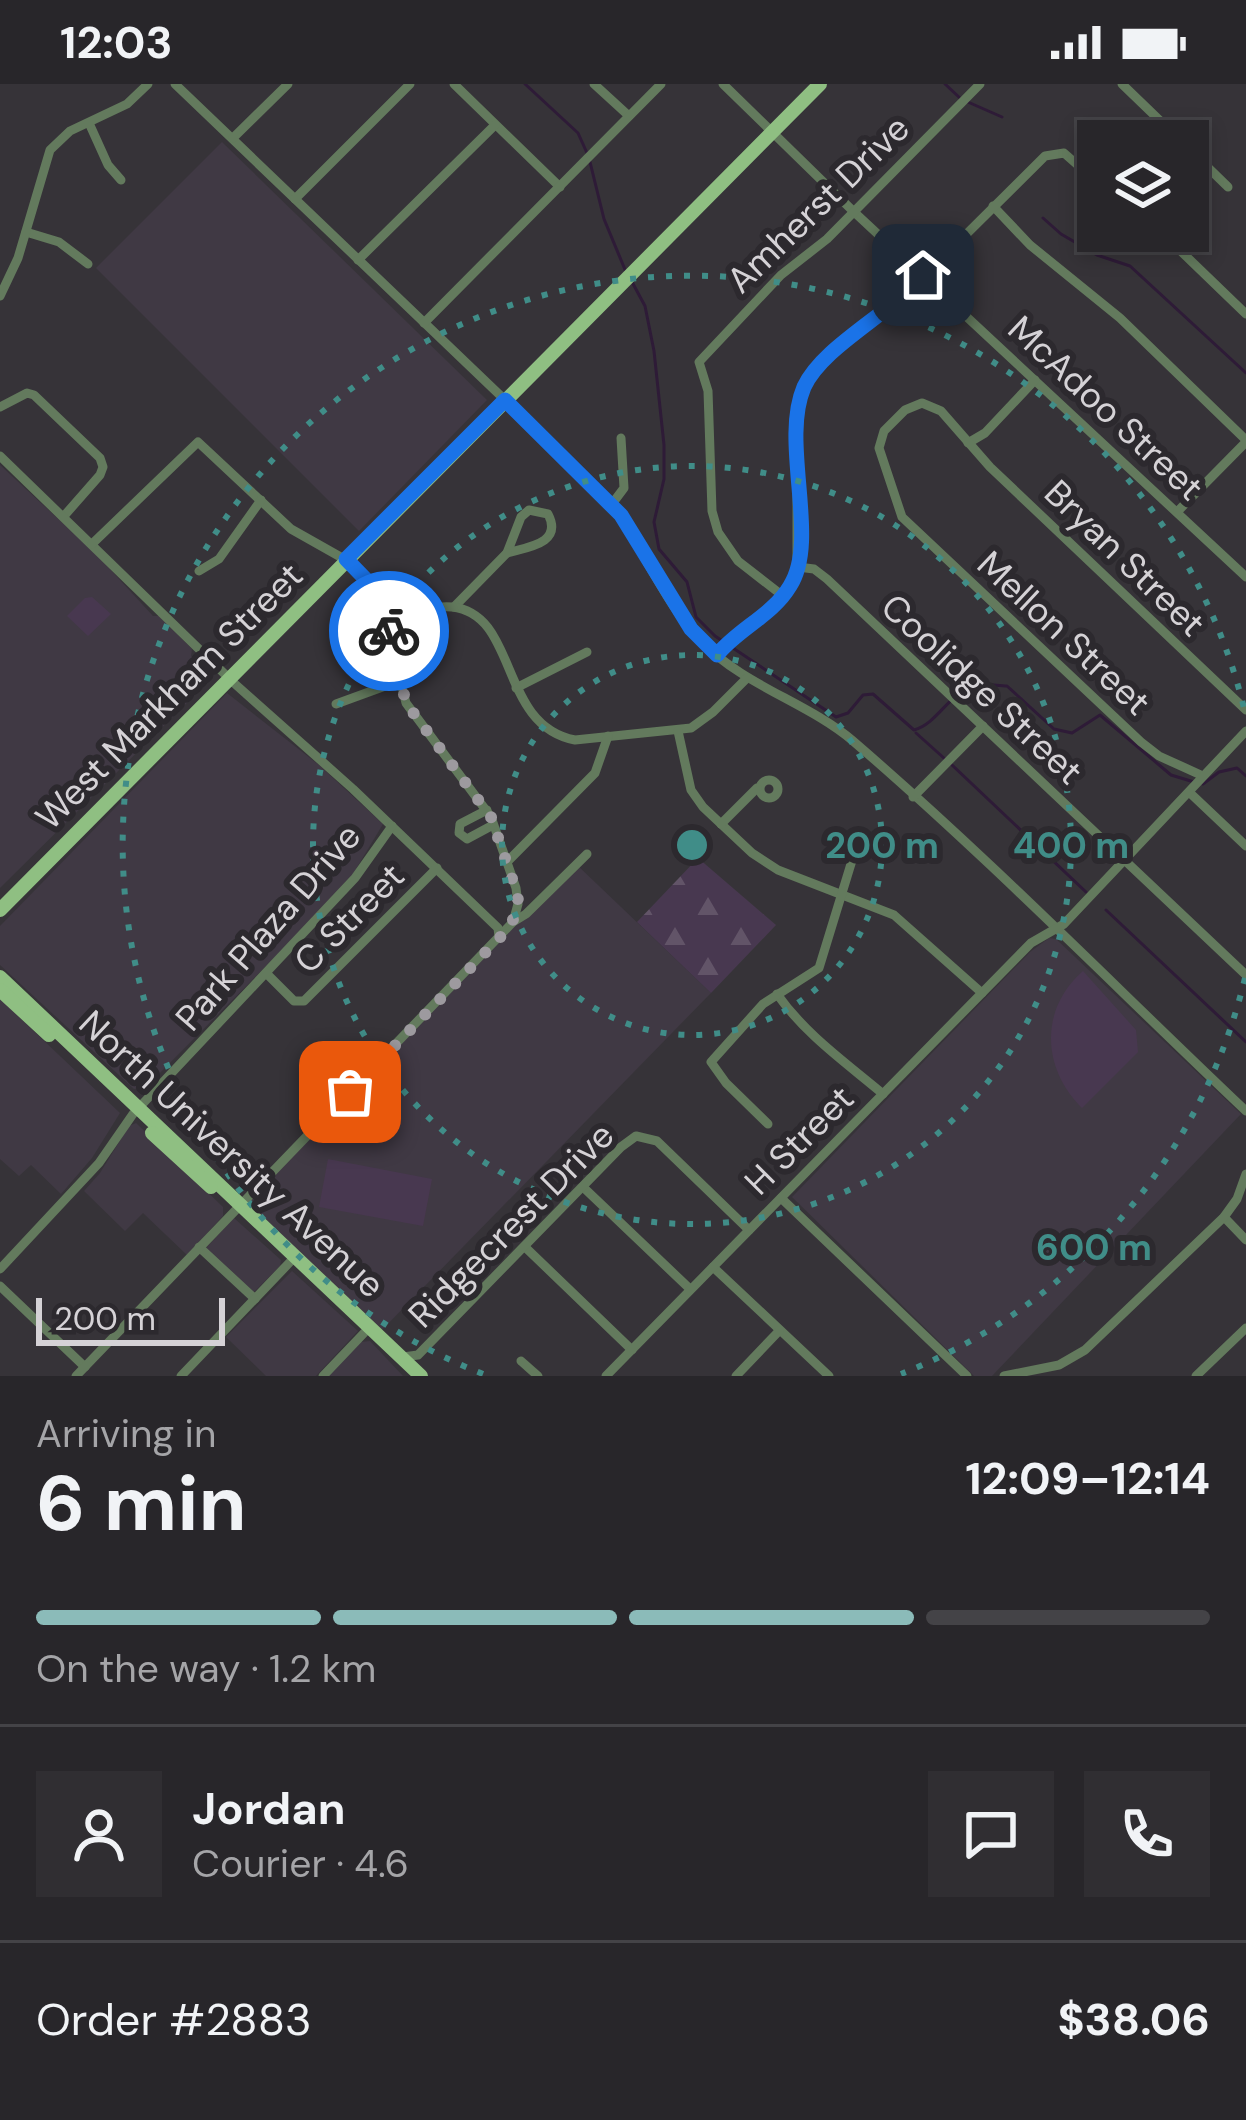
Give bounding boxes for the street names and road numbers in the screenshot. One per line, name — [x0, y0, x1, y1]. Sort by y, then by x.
street label: Amherst Drive — [717, 105, 919, 303]
street label: McAdoo Street — [998, 305, 1214, 511]
street label: Bryan Street — [1035, 470, 1215, 646]
street label: Mellon Street — [967, 541, 1161, 725]
street label: West Markham Street — [25, 552, 313, 840]
street label: Coolidge Street — [871, 583, 1093, 795]
street label: Park Plaza Drive — [165, 813, 371, 1041]
street label: C Street — [284, 853, 414, 983]
street label: North University Avenue — [69, 1000, 395, 1308]
street label: H Street — [734, 1075, 864, 1205]
street label: Ridgecrest Drive — [398, 1112, 624, 1338]

